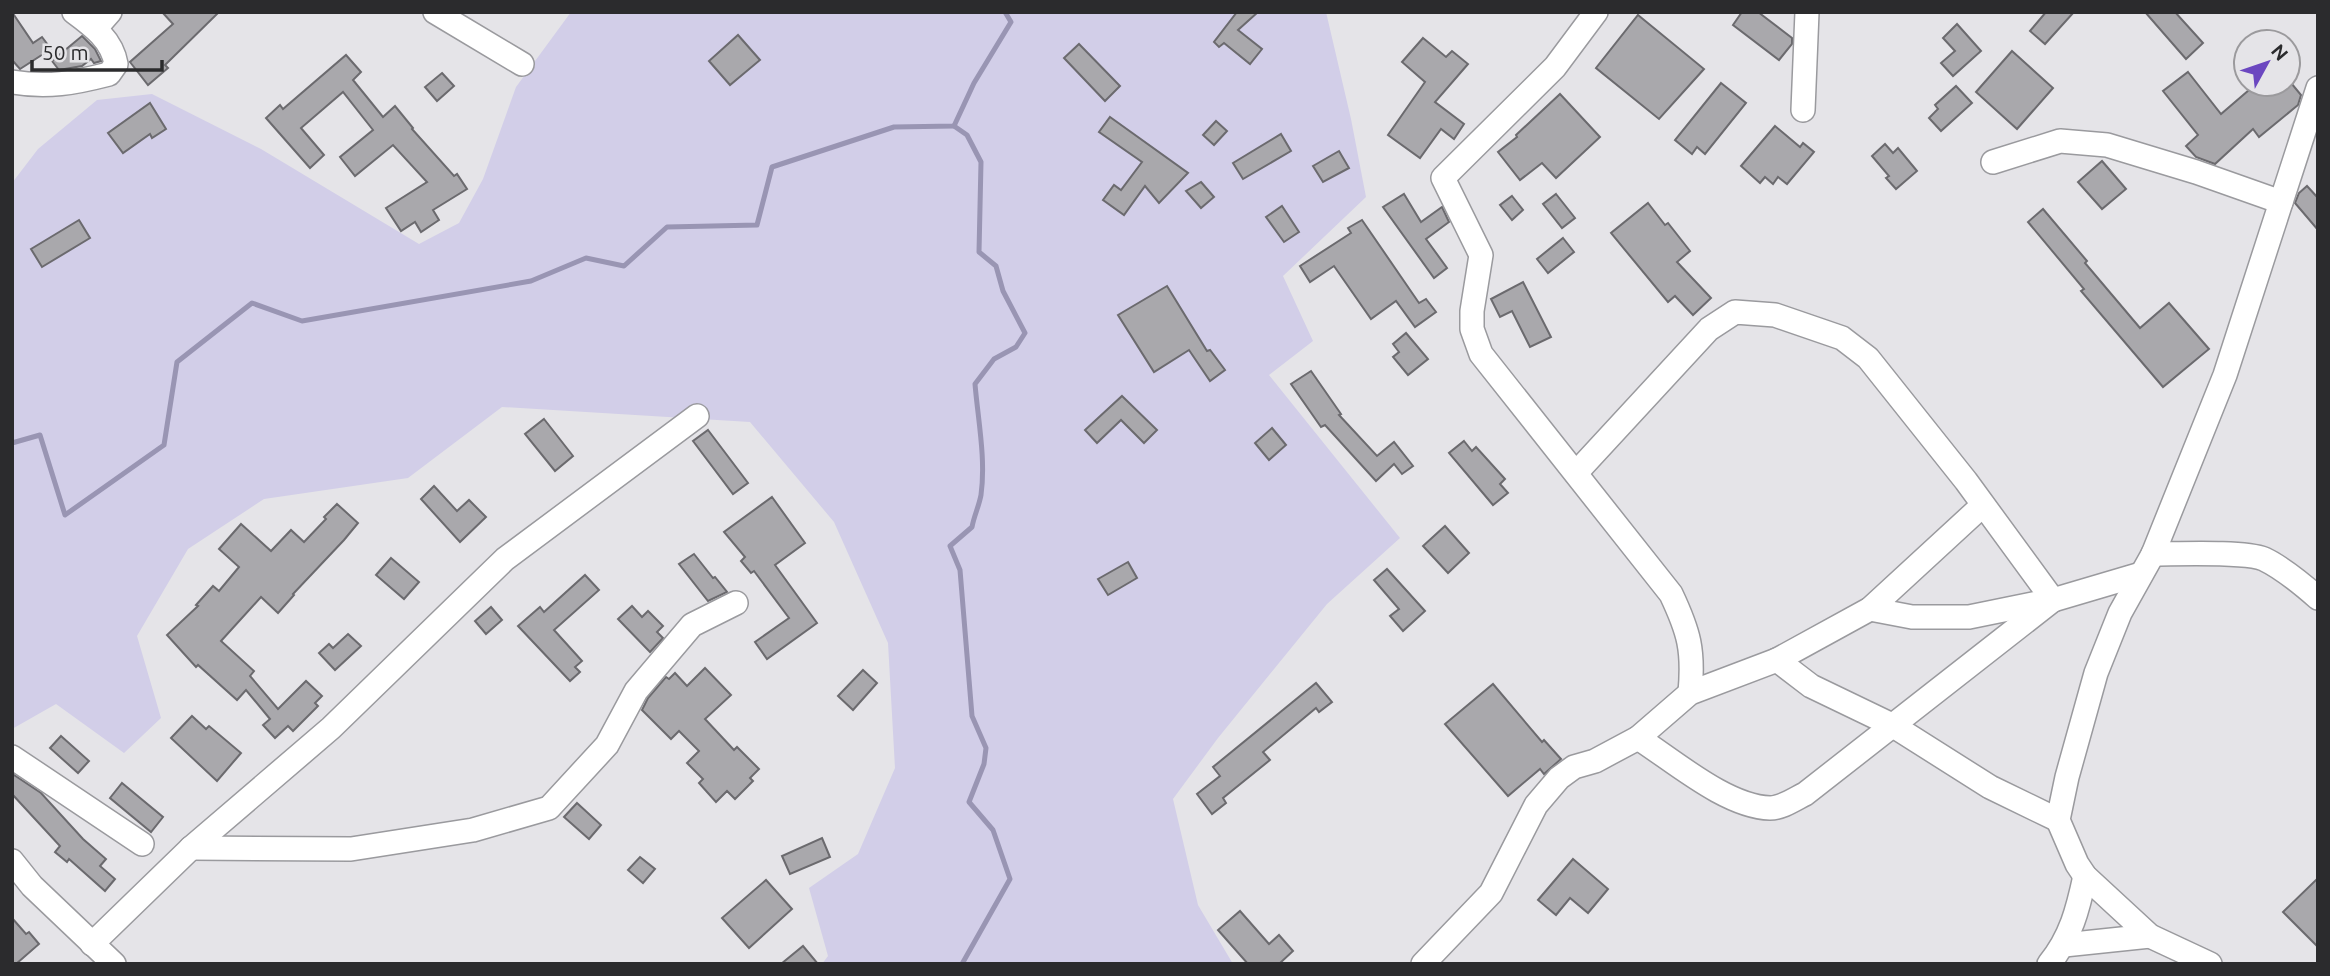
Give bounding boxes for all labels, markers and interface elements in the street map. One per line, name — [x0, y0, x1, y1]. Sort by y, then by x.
scale bar — [32, 28, 161, 72]
north arrow — [2232, 28, 2302, 98]
text: 50 m — [42, 40, 89, 64]
text: N — [2267, 40, 2293, 65]

